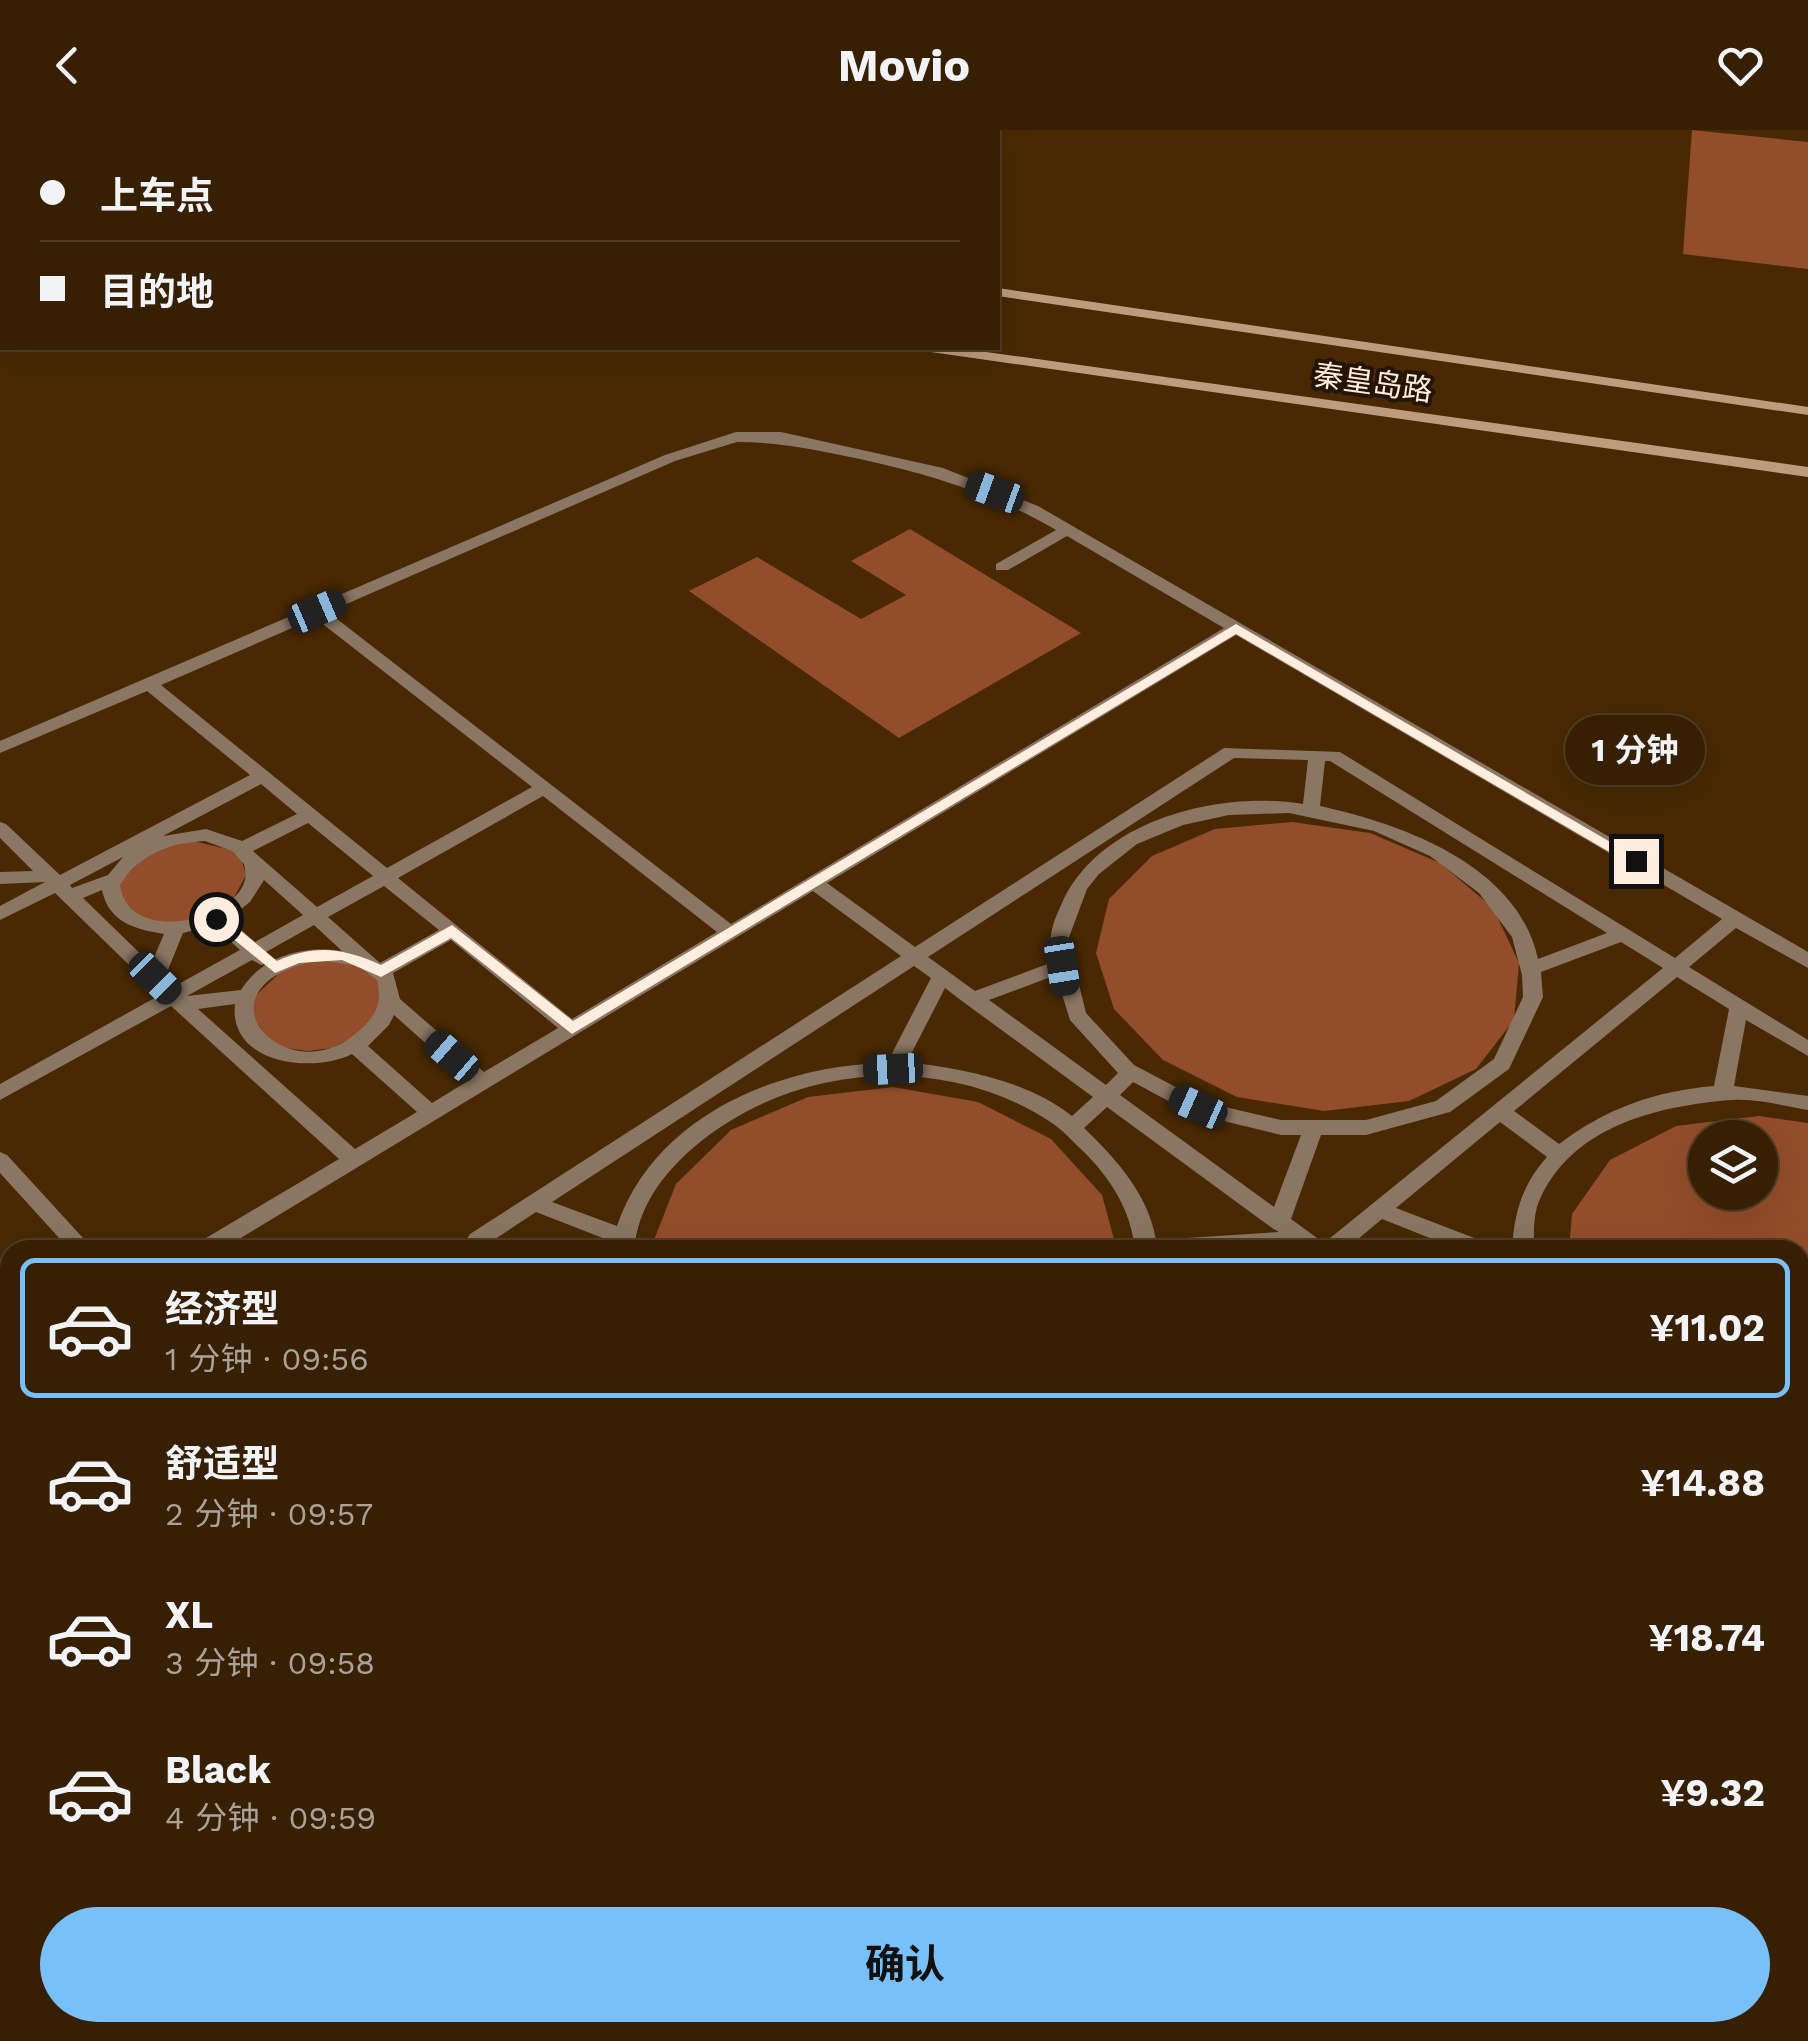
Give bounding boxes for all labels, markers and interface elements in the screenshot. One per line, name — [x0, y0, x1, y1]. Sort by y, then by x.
icon: back — [40, 38, 95, 93]
icon: heart — [1713, 38, 1768, 93]
text: Movio — [838, 39, 970, 92]
text: 上车点 — [100, 174, 214, 218]
text: 目的地 — [100, 270, 214, 314]
street label: 秦皇岛路 — [1311, 357, 1435, 408]
car — [962, 468, 1028, 516]
car — [284, 585, 350, 637]
callout: 1 分钟 — [1566, 716, 1706, 786]
text: 1 分钟 — [1592, 731, 1678, 769]
route end — [1614, 839, 1659, 884]
route start — [194, 897, 239, 942]
car — [1042, 934, 1082, 998]
car — [123, 946, 187, 1010]
car — [420, 1025, 484, 1087]
car — [862, 1052, 924, 1086]
car — [1164, 1081, 1232, 1133]
map controls — [1688, 1120, 1778, 1210]
button: layers — [1688, 1120, 1778, 1210]
icon: car — [45, 1283, 135, 1373]
text: 经济型 — [165, 1287, 279, 1331]
text: ¥11.02 — [1649, 1306, 1765, 1350]
text: 1 分钟 · 09:56 — [165, 1340, 369, 1378]
icon: car — [45, 1438, 135, 1528]
text: 舒适型 — [165, 1442, 279, 1486]
text: ¥14.88 — [1640, 1461, 1765, 1505]
text: 2 分钟 · 09:57 — [165, 1495, 373, 1533]
icon: car — [45, 1593, 135, 1683]
text: XL — [165, 1593, 213, 1637]
text: ¥18.74 — [1648, 1616, 1765, 1660]
text: 3 分钟 · 09:58 — [165, 1644, 375, 1682]
icon: car — [45, 1748, 135, 1838]
text: Black — [165, 1748, 271, 1792]
text: ¥9.32 — [1660, 1771, 1765, 1815]
text: 4 分钟 · 09:59 — [165, 1799, 376, 1837]
button: 确认 — [40, 1907, 1770, 2022]

